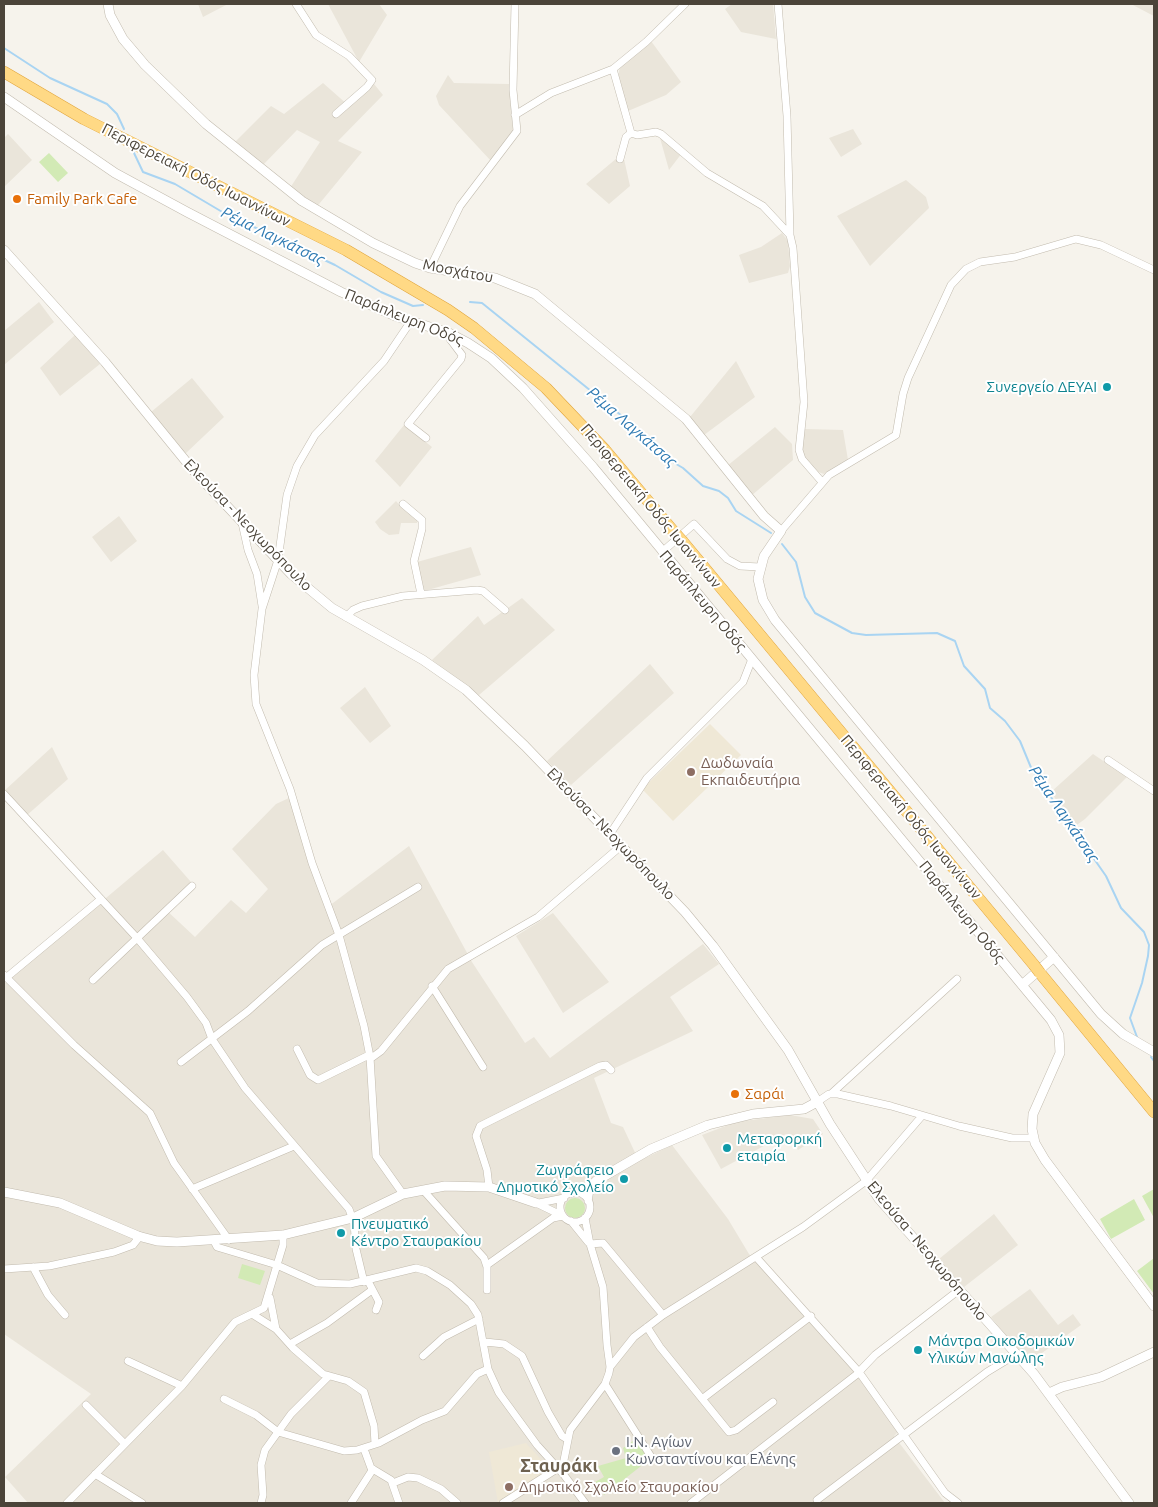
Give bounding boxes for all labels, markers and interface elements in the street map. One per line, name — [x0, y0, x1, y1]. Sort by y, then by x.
street label: Περιφερειακή Οδός Ιωαννίνων — [99, 120, 293, 230]
place label: Family Park Cafe — [27, 190, 137, 208]
marker: Family Park Cafe — [11, 193, 23, 205]
water label: Ρέμα Λαγκάτσας — [218, 203, 328, 269]
street label: Μοσχάτου — [421, 255, 495, 287]
street label: Παράπλευρη Οδός — [342, 285, 466, 349]
place label: Συνεργείο ΔΕΥΑΙ — [987, 378, 1097, 396]
marker: Συνεργείο ΔΕΥΑΙ — [1101, 381, 1113, 393]
water label: Ρέμα Λαγκάτσας — [583, 383, 681, 471]
street label: Περιφερειακή Οδός Ιωαννίνων — [577, 420, 725, 592]
street label: Ελεούσα - Νεοχωρόπουλο — [180, 455, 316, 595]
street label: Παράπλευρη Οδός — [656, 547, 750, 655]
street label: Περιφερειακή Οδός Ιωαννίνων — [837, 731, 985, 903]
place label: Δωδωναία Εκπαιδευτήρια — [701, 754, 800, 789]
water label: Ρέμα Λαγκάτσας — [1025, 762, 1103, 866]
street label: Ελεούσα - Νεοχωρόπουλο — [543, 764, 679, 904]
marker: Δωδωναία Εκπαιδευτήρια — [685, 766, 697, 778]
street label: Παράπλευρη Οδός — [915, 857, 1009, 967]
place label: Σαράι — [745, 1085, 784, 1103]
marker: Σαράι — [729, 1088, 741, 1100]
place label: Μεταφορική εταιρία — [737, 1130, 822, 1165]
marker: Μεταφορική εταιρία — [721, 1142, 733, 1154]
place label: Ζωγράφειο Δημοτικό Σχολείο — [496, 1161, 614, 1196]
marker: Ζωγράφειο Δημοτικό Σχολείο — [618, 1173, 630, 1185]
street label: Ελεούσα - Νεοχωρόπουλο — [863, 1178, 991, 1324]
place label: Πνευματικό Κέντρο Σταυρακίου — [351, 1215, 481, 1250]
marker: Πνευματικό Κέντρο Σταυρακίου — [335, 1227, 347, 1239]
place label: Μάντρα Οικοδομικών Υλικών Μανώλης — [928, 1332, 1075, 1367]
marker: Μάντρα Οικοδομικών Υλικών Μανώλης — [912, 1344, 924, 1356]
place label: Ι.Ν. Αγίων Κωνσταντίνου και Ελένης — [626, 1433, 796, 1468]
marker: Ι.Ν. Αγίων Κωνσταντίνου και Ελένης — [610, 1445, 622, 1457]
district label: Σταυράκι — [520, 1455, 598, 1477]
place label: Δημοτικό Σχολείο Σταυρακίου — [519, 1478, 719, 1496]
marker: Δημοτικό Σχολείο Σταυρακίου — [503, 1481, 515, 1493]

